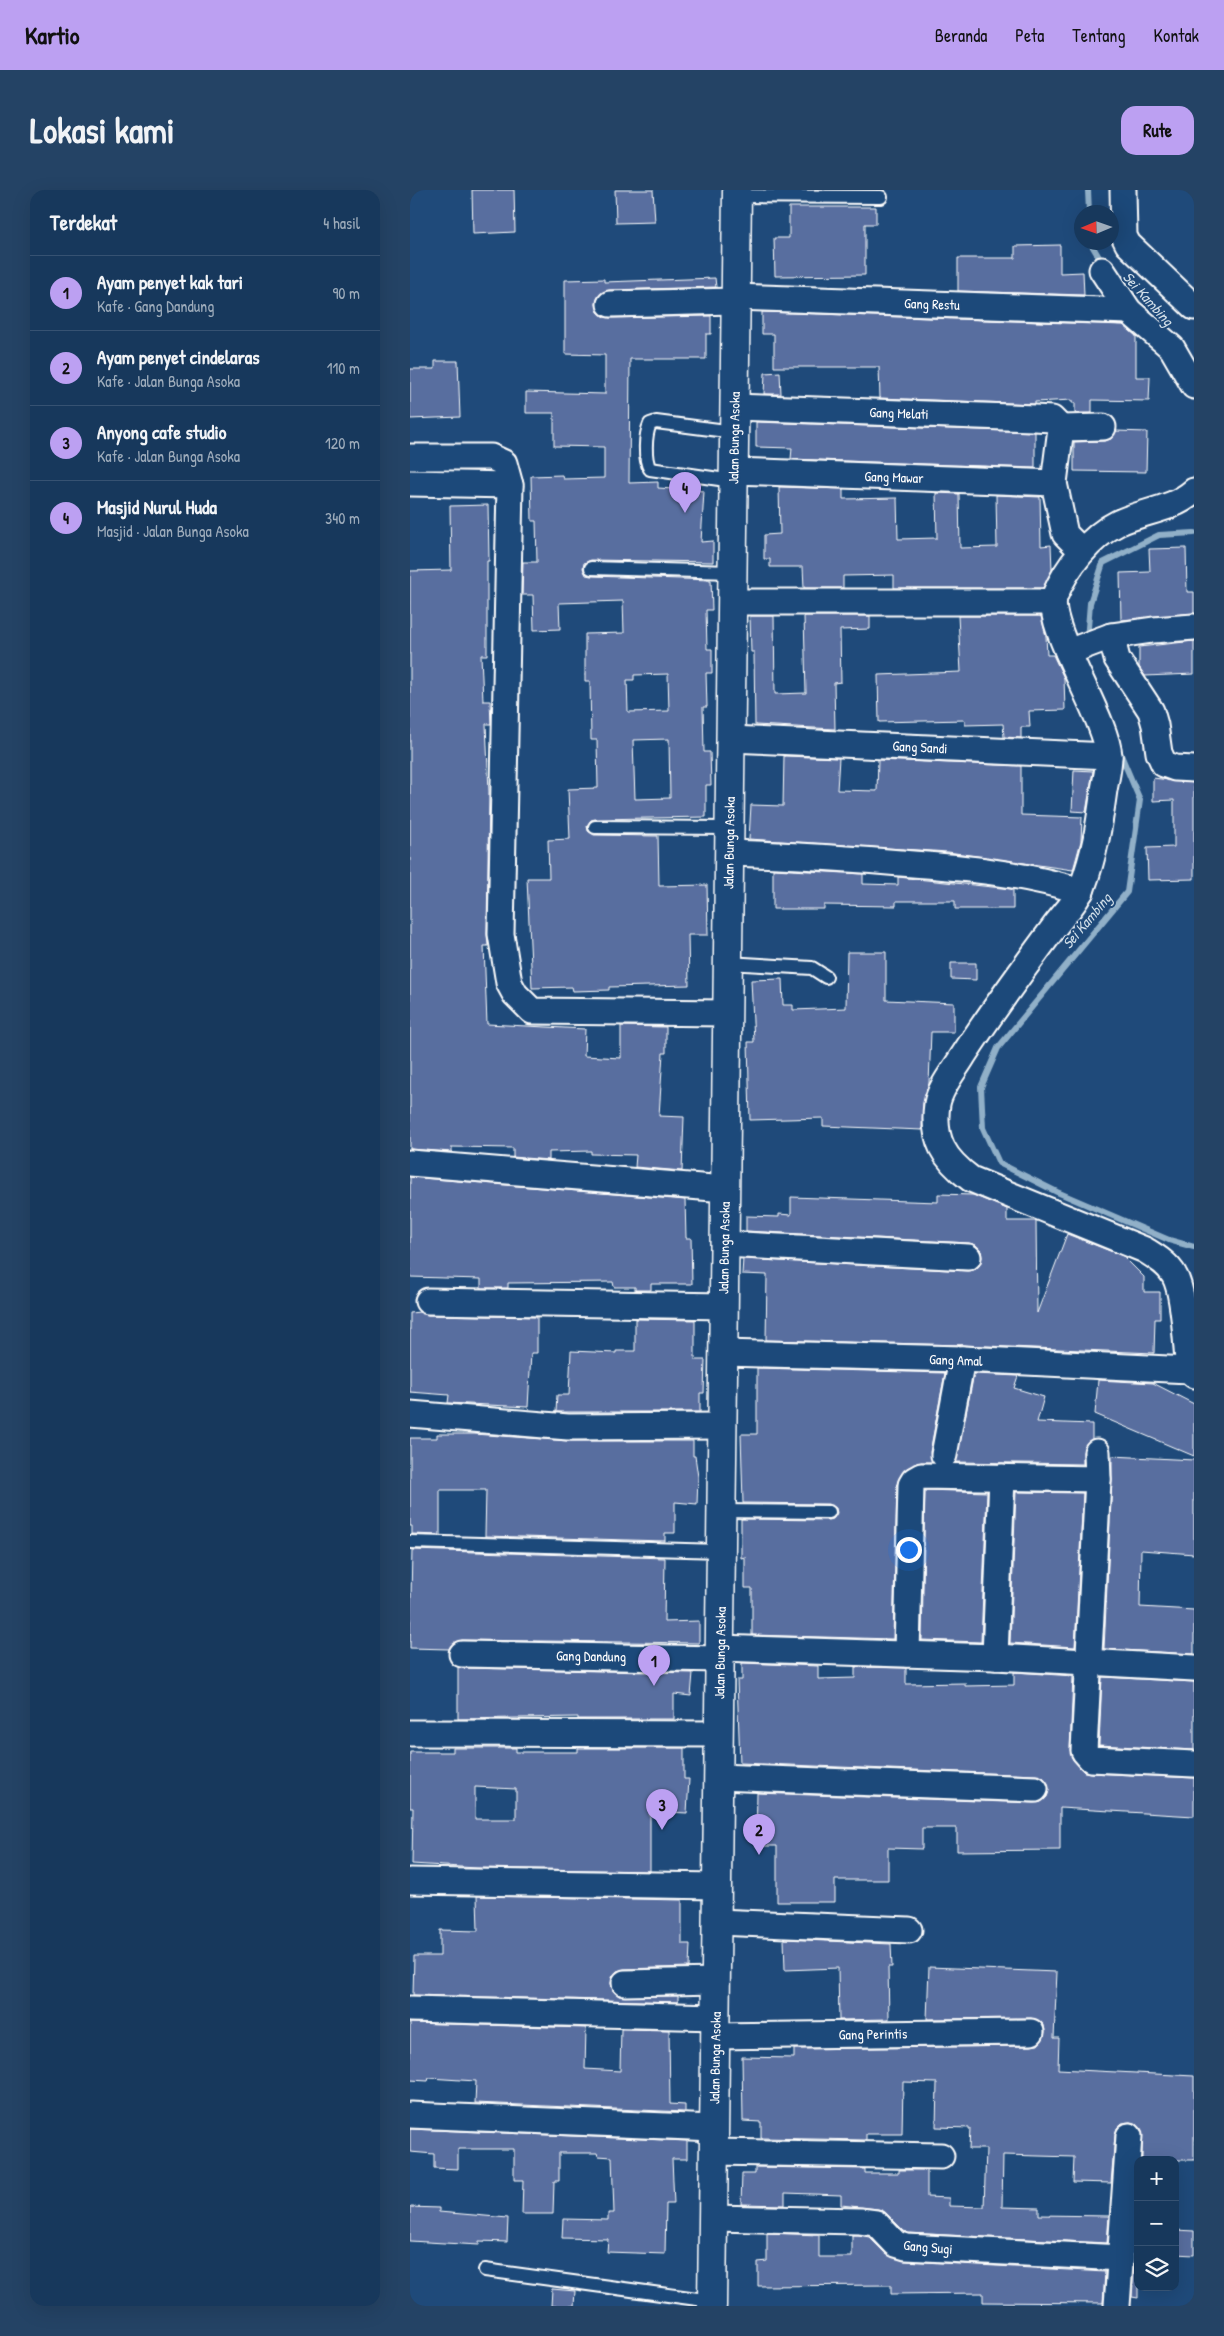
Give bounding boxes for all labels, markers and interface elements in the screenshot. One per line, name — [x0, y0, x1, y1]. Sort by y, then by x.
text: Kartio — [25, 19, 80, 51]
text: Beranda — [935, 23, 987, 48]
text: Peta — [1015, 23, 1044, 48]
text: Tentang — [1072, 23, 1125, 48]
text: Kontak — [1153, 23, 1199, 48]
button: Rute — [1121, 106, 1194, 155]
text: Lokasi kami — [30, 107, 175, 154]
north arrow — [1074, 205, 1119, 250]
text: Terdekat — [50, 208, 117, 237]
text: 4 hasil — [323, 212, 360, 234]
water label: Sei Kambing — [1118, 267, 1179, 331]
text: Ayam penyet kak tari — [97, 269, 243, 295]
text: 1 — [63, 282, 69, 304]
text: 90 m — [332, 282, 360, 304]
street label: Gang Restu — [904, 293, 961, 315]
text: Kafe · Gang Dandung — [97, 295, 214, 317]
text: Ayam penyet cindelaras — [97, 344, 260, 370]
text: 2 — [62, 357, 70, 379]
text: 110 m — [327, 357, 360, 379]
text: Kafe · Jalan Bunga Asoka — [97, 370, 240, 392]
street label: Jalan Bunga Asoka — [723, 391, 745, 484]
street label: Gang Melati — [869, 402, 929, 424]
text: Anyong cafe studio — [97, 419, 226, 445]
text: 3 — [62, 432, 70, 454]
text: 120 m — [325, 432, 360, 454]
text: Kafe · Jalan Bunga Asoka — [97, 445, 240, 467]
street label: Gang Mawar — [864, 466, 925, 488]
pin: 4 — [669, 472, 701, 513]
text: Masjid Nurul Huda — [97, 494, 217, 520]
text: 4 — [63, 507, 69, 529]
text: 340 m — [325, 507, 360, 529]
text: Masjid · Jalan Bunga Asoka — [97, 520, 249, 542]
street label: Gang Sandi — [892, 736, 948, 758]
street label: Jalan Bunga Asoka — [718, 796, 740, 889]
water label: Sei Kambing — [1057, 887, 1117, 953]
street label: Jalan Bunga Asoka — [713, 1201, 735, 1294]
street label: Gang Amal — [929, 1349, 983, 1371]
your location — [896, 1537, 922, 1563]
street label: Jalan Bunga Asoka — [709, 1606, 731, 1699]
street label: Gang Dandung — [556, 1645, 626, 1667]
pin: 1 — [638, 1645, 670, 1686]
pin: 3 — [646, 1789, 678, 1830]
pin: 2 — [743, 1814, 775, 1855]
street label: Jalan Bunga Asoka — [704, 2011, 726, 2104]
street label: Gang Perintis — [839, 2023, 907, 2045]
map controls — [1134, 2156, 1179, 2291]
button: + — [1134, 2156, 1179, 2201]
button: − — [1134, 2201, 1179, 2246]
street label: Gang Sugi — [903, 2235, 953, 2259]
button: layers — [1134, 2246, 1179, 2291]

